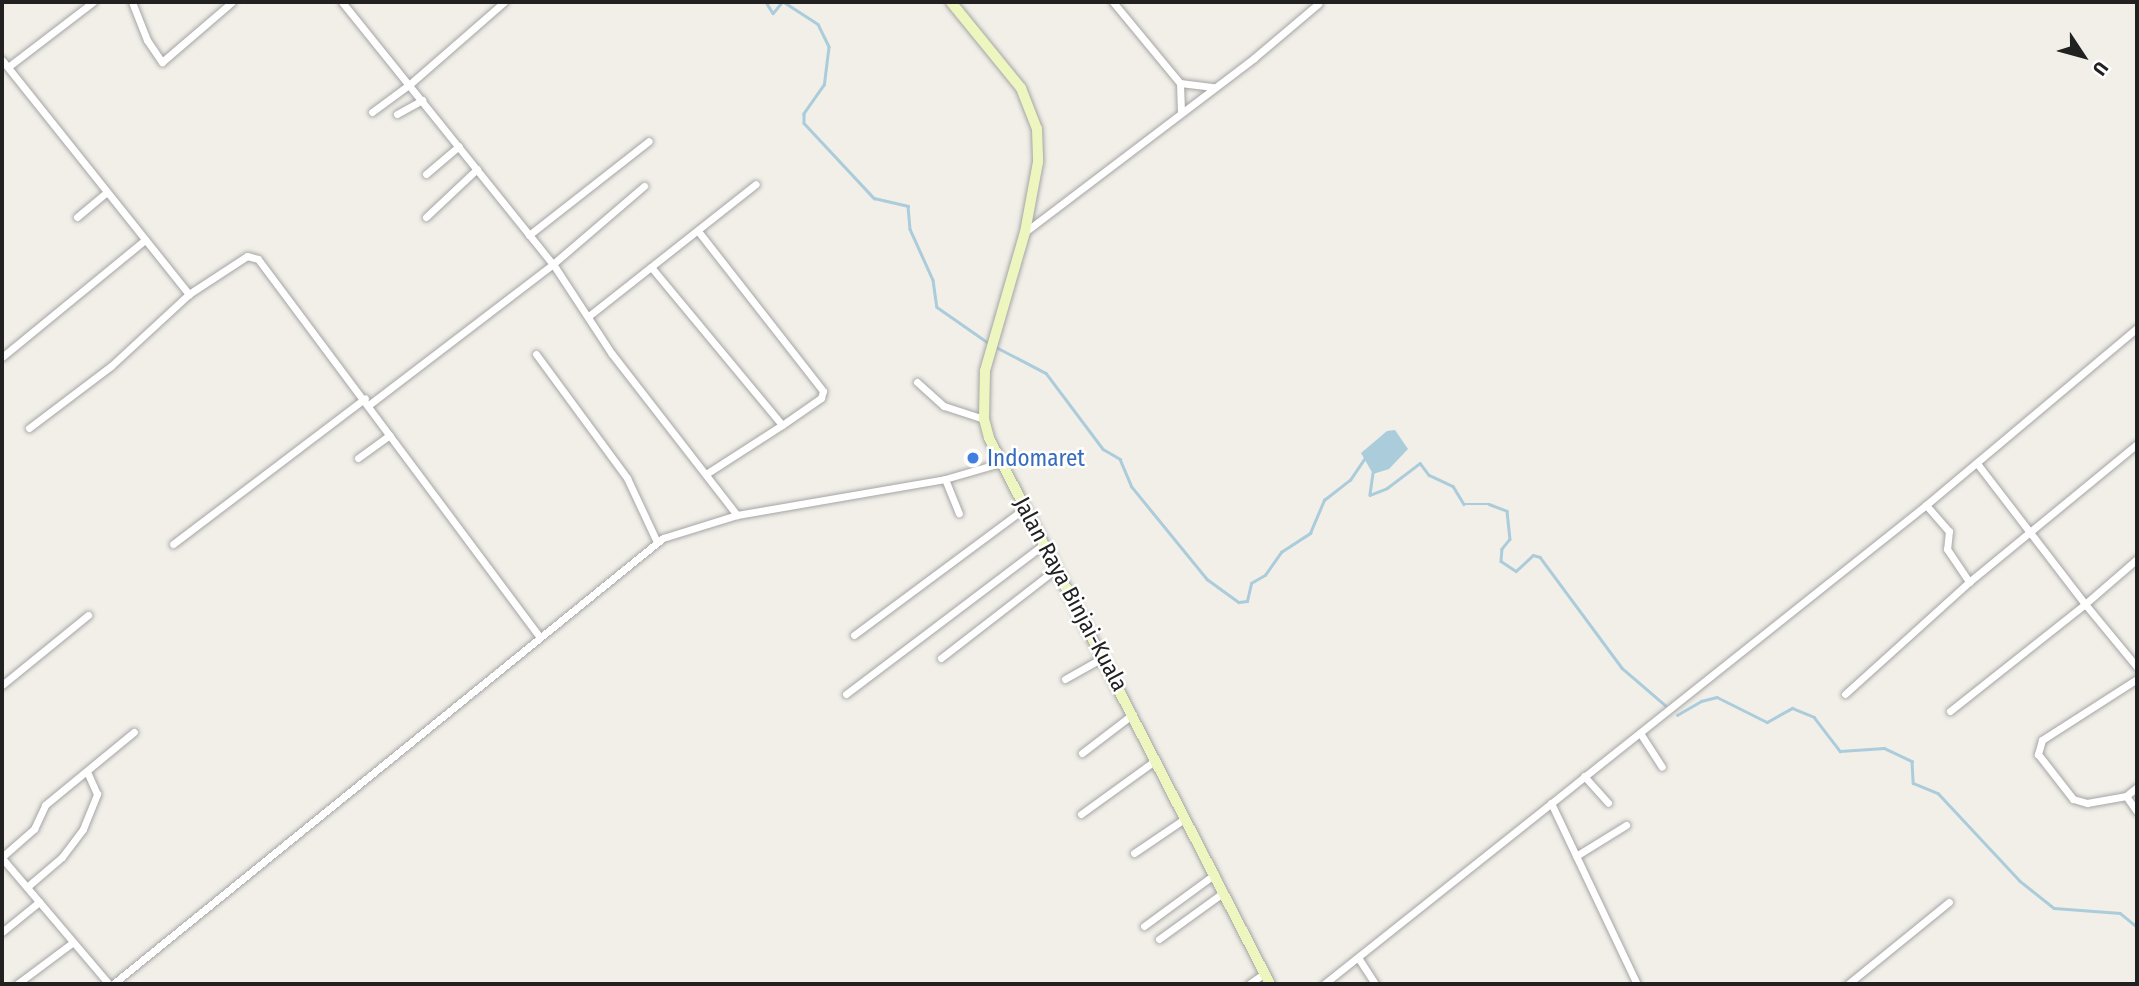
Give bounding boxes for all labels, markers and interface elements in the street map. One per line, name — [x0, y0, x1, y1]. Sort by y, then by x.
north arrow — [2048, 21, 2118, 91]
text: U — [2088, 57, 2113, 80]
place label: Indomaret — [987, 444, 1085, 472]
marker: Indomaret — [965, 450, 981, 466]
street label: Jalan Raya Binjai-Kuala — [1008, 492, 1134, 696]

